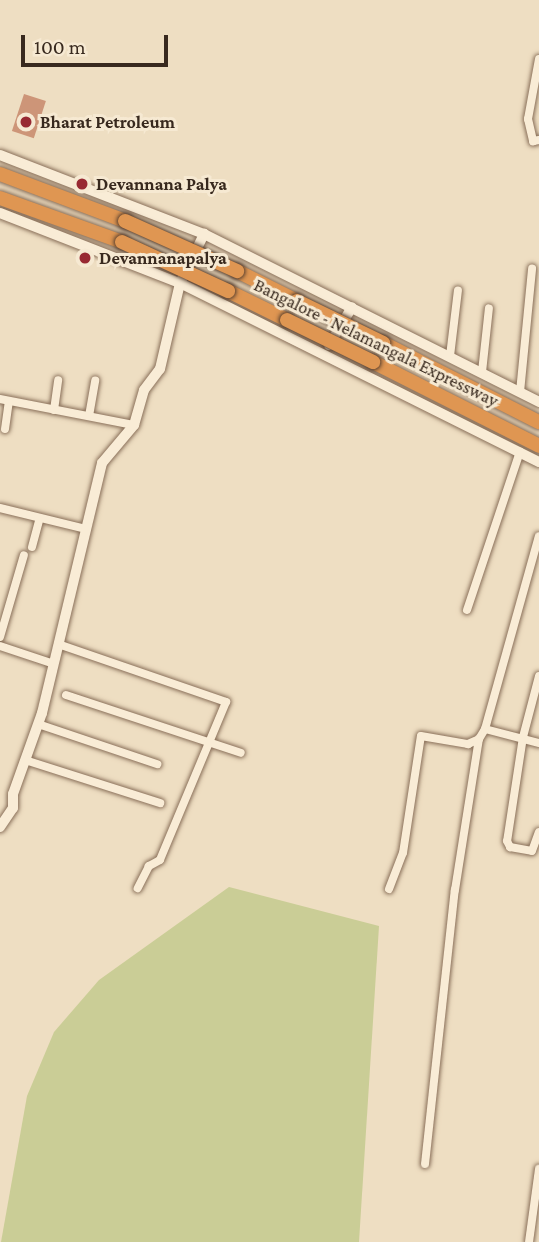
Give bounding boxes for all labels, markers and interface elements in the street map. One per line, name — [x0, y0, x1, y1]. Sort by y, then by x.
scale bar — [24, 21, 172, 65]
text: 100 m — [34, 35, 86, 59]
place label: Bharat Petroleum — [40, 111, 175, 133]
marker: Bharat Petroleum — [18, 114, 34, 130]
place label: Devannana Palya — [96, 173, 227, 195]
marker: Devannana Palya — [74, 176, 90, 192]
place label: Devannanapalya — [99, 247, 227, 269]
marker: Devannanapalya — [77, 250, 93, 266]
street label: Bangalore - Nelamangala Expressway — [250, 274, 502, 412]

